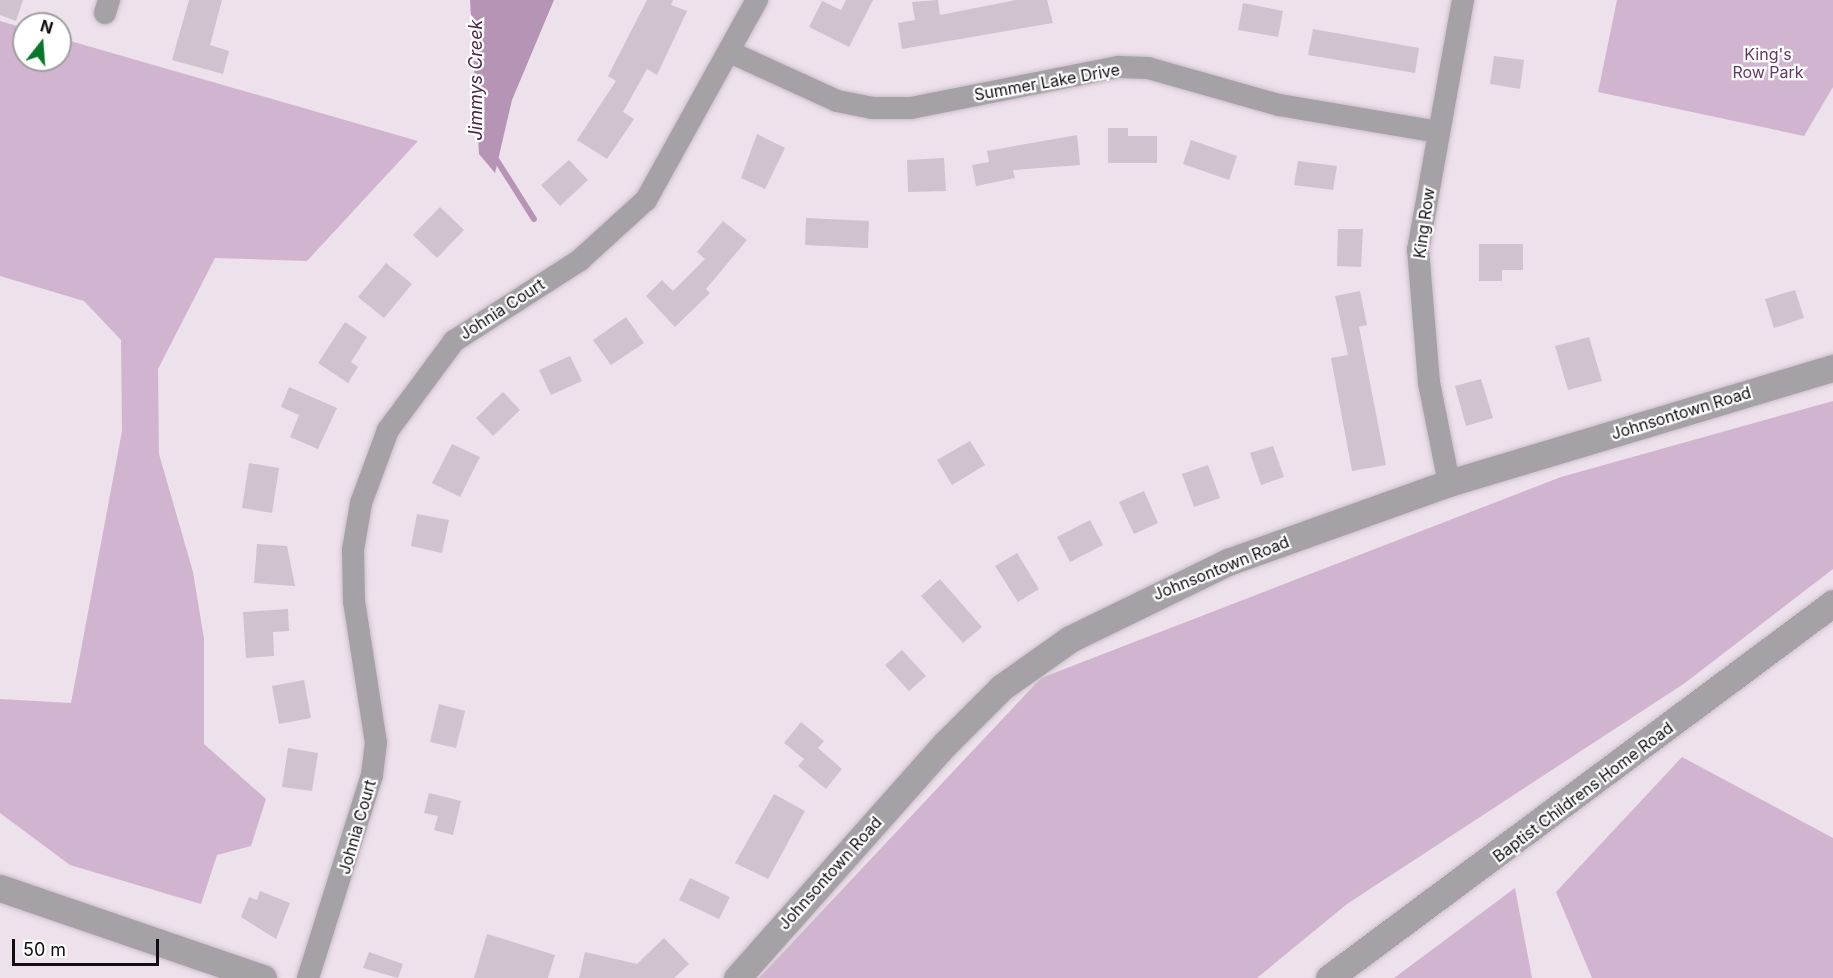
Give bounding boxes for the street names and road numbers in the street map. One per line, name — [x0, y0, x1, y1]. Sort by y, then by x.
street label: Summer Lake Drive — [973, 60, 1121, 104]
street label: King Row — [1410, 186, 1438, 260]
street label: Johnia Court — [456, 274, 548, 344]
street label: Johnsontown Road — [1609, 383, 1753, 443]
street label: Johnsontown Road — [1150, 532, 1292, 604]
street label: Baptist Childrens Home Road — [1489, 718, 1677, 866]
street label: Johnia Court — [334, 778, 380, 876]
street label: Johnsontown Road — [774, 813, 886, 933]

